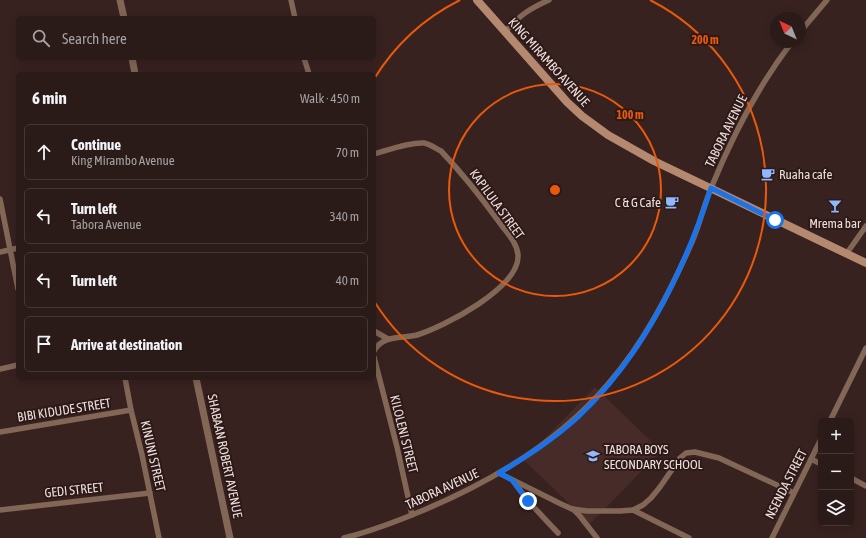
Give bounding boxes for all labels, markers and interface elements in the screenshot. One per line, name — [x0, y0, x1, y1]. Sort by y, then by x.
north arrow — [770, 12, 806, 48]
street label: KING MIRAMBO AVENUE — [505, 15, 593, 110]
search box — [16, 16, 376, 60]
icon: search — [30, 27, 52, 49]
text: Search here — [62, 30, 127, 47]
text: 200 m — [691, 33, 719, 47]
text: 6 min — [32, 88, 67, 108]
text: Walk · 450 m — [300, 91, 360, 106]
street label: TABORA AVENUE — [702, 92, 750, 170]
text: 100 m — [616, 108, 644, 122]
text: Continue — [71, 136, 121, 153]
icon: ahead — [33, 141, 55, 163]
text: 70 m — [336, 145, 359, 160]
text: King Mirambo Avenue — [71, 153, 175, 168]
street label: KAPILULA STREET — [467, 166, 528, 242]
cafe icon: Ruaha cafe — [760, 166, 776, 182]
place label: Ruaha cafe — [779, 167, 832, 182]
centre of rings — [548, 183, 562, 197]
cafe icon: C & G Cafe — [664, 194, 680, 210]
place label: C & G Cafe — [615, 195, 661, 210]
bar icon: Mrema bar — [827, 198, 843, 214]
text: Turn left — [71, 200, 117, 217]
icon: left — [33, 205, 55, 227]
text: 340 m — [330, 209, 359, 224]
route start — [766, 211, 784, 229]
place label: Mrema bar — [809, 216, 861, 231]
text: Tabora Avenue — [71, 217, 142, 232]
icon: left — [33, 269, 55, 291]
text: Turn left — [71, 272, 117, 289]
text: 40 m — [336, 273, 359, 288]
icon: arrive — [33, 333, 55, 355]
text: Arrive at destination — [71, 336, 182, 353]
street label: SHABAAN ROBERT AVENUE — [205, 393, 246, 520]
street label: KILOLENI STREET — [387, 393, 421, 475]
street label: BIBI KIDUDE STREET — [16, 395, 112, 425]
map controls — [818, 418, 854, 526]
button: + — [818, 418, 854, 454]
street label: KINUNI STREET — [138, 419, 168, 493]
place label: TABORA BOYS SECONDARY SCHOOL — [604, 442, 703, 472]
street label: NSENDA STREET — [762, 446, 810, 521]
school or university icon: TABORA BOYS SECONDARY SCHOOL — [585, 448, 601, 464]
button: − — [818, 454, 854, 490]
street label: TABORA AVENUE — [403, 465, 481, 512]
street label: GEDI STREET — [44, 479, 105, 501]
button: layers — [818, 490, 854, 526]
route end — [519, 492, 537, 510]

